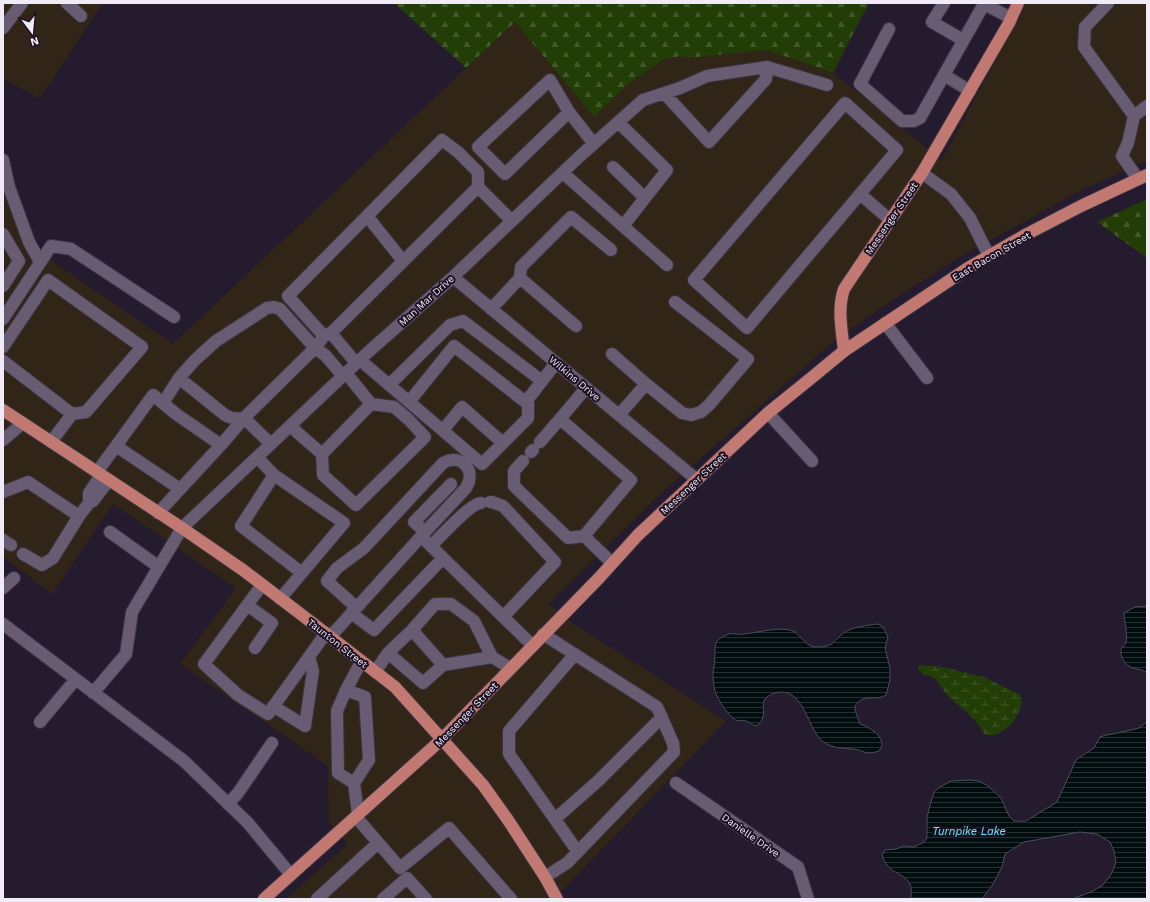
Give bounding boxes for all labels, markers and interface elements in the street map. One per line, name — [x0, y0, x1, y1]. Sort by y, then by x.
north arrow — [12, 12, 52, 52]
text: N — [29, 34, 40, 49]
street label: Messenger Street — [863, 179, 920, 257]
street label: East Bacon Street — [950, 229, 1033, 283]
street label: Man Mar Drive — [397, 273, 456, 328]
street label: Wilkins Drive — [547, 354, 603, 403]
street label: Messenger Street — [658, 450, 729, 516]
street label: Taunton Street — [306, 617, 370, 671]
street label: Messenger Street — [433, 679, 500, 749]
street label: Danielle Drive — [720, 811, 782, 859]
water label: Turnpike Lake — [932, 825, 1006, 838]

